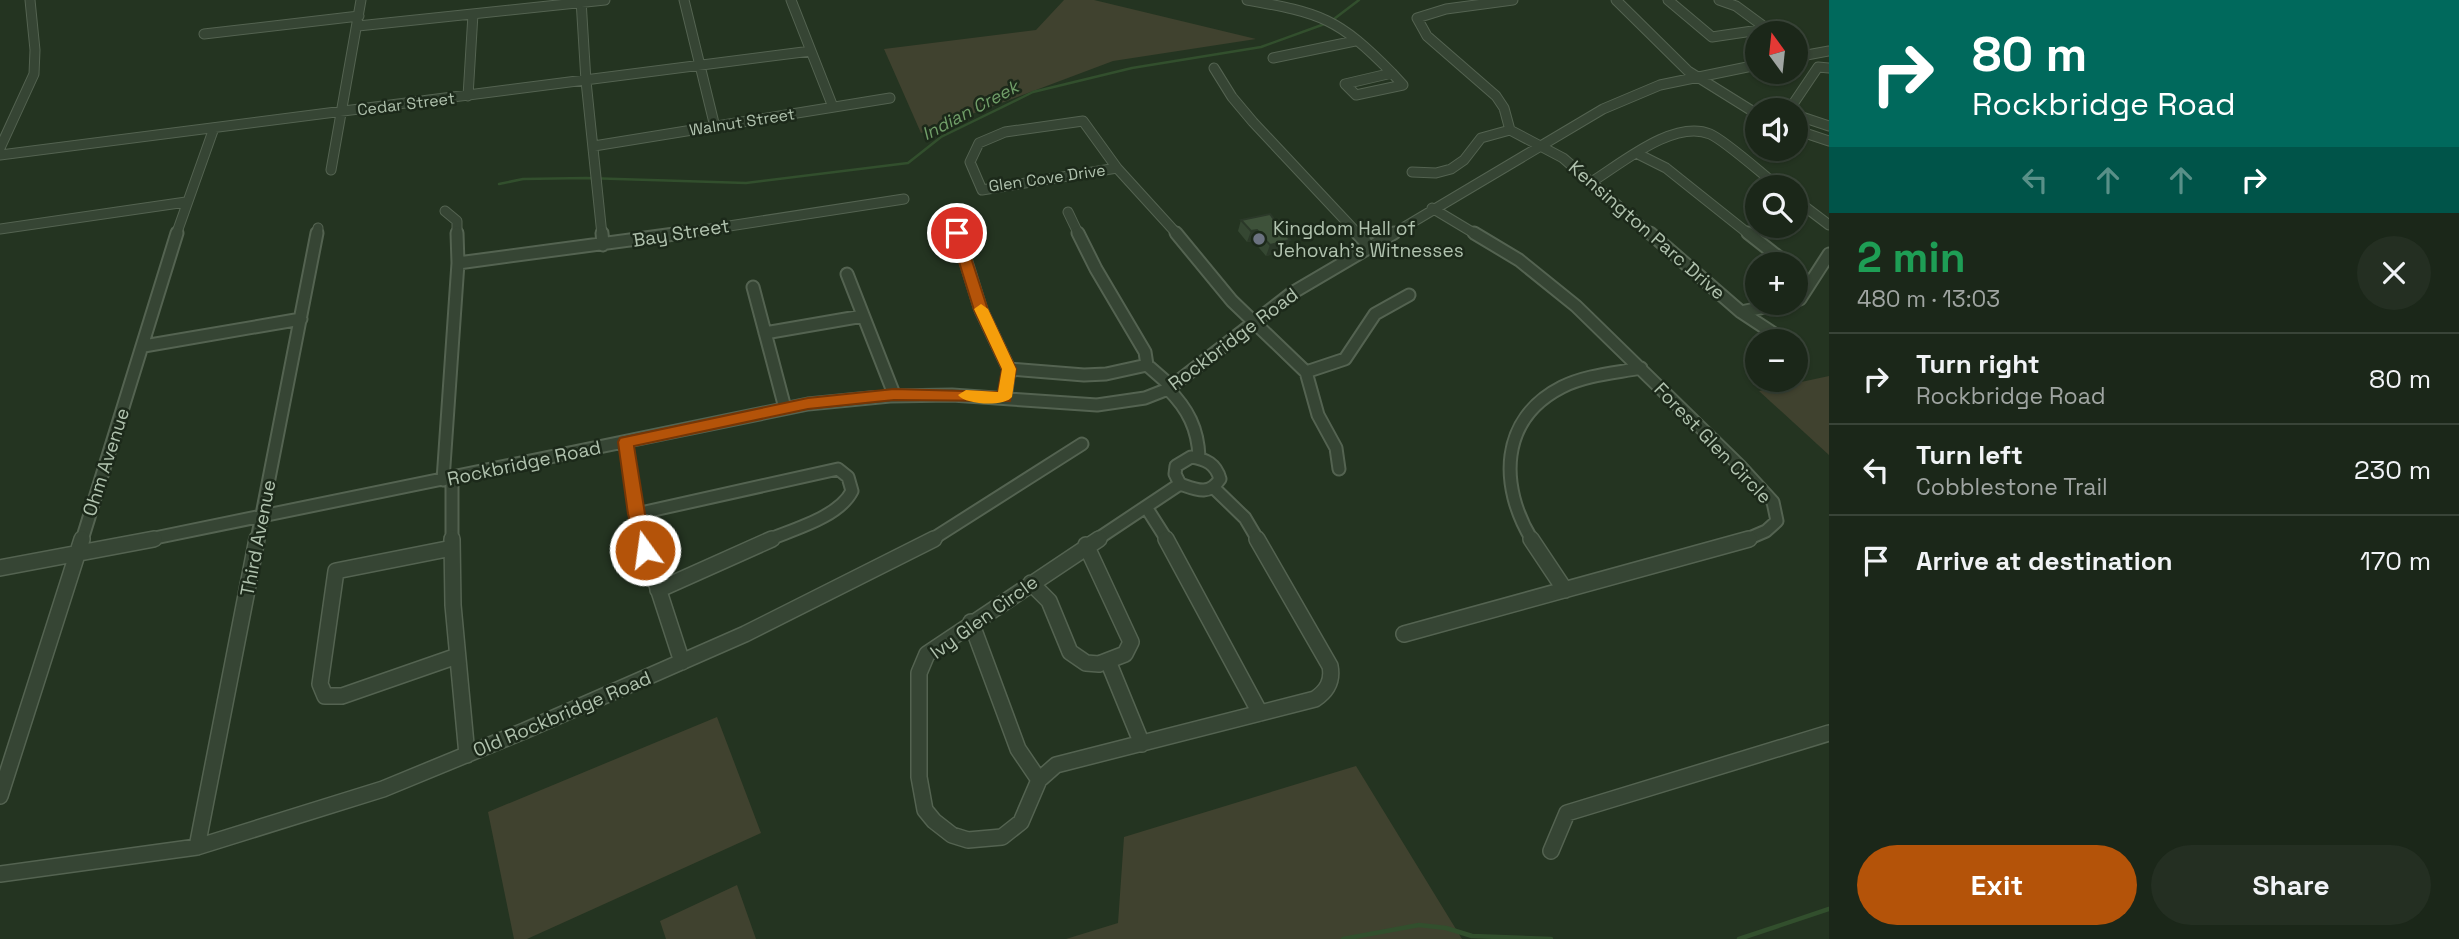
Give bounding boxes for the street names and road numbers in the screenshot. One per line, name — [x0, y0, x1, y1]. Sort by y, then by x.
street label: Cedar Street — [356, 88, 456, 120]
street label: Walnut Street — [688, 103, 796, 141]
street label: Kensington Parc Drive — [1563, 155, 1731, 305]
street label: Glen Cove Drive — [987, 159, 1107, 197]
street label: Bay Street — [631, 213, 731, 253]
street label: Rockbridge Road — [1163, 282, 1303, 396]
street label: Forest Glen Circle — [1649, 377, 1777, 509]
street label: Ohm Avenue — [77, 405, 135, 519]
street label: Rockbridge Road — [445, 434, 603, 492]
street label: Third Avenue — [234, 478, 282, 598]
street label: Ivy Glen Circle — [925, 569, 1043, 665]
street label: Old Rockbridge Road — [469, 665, 655, 763]

